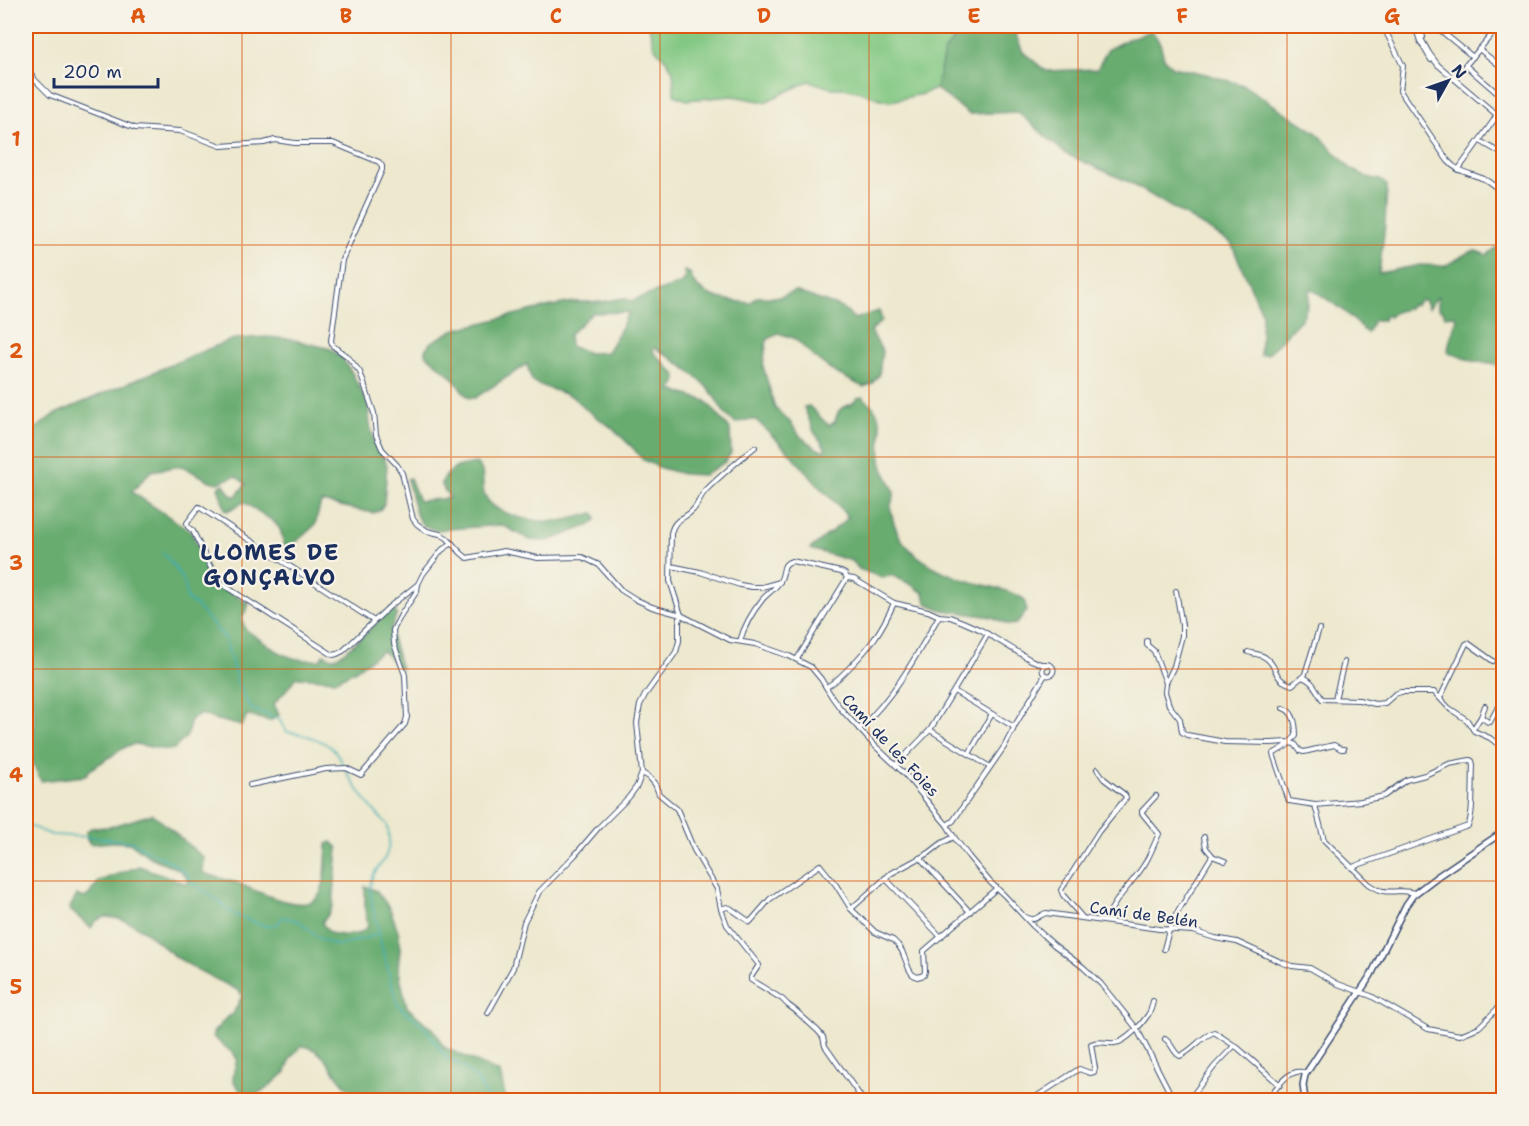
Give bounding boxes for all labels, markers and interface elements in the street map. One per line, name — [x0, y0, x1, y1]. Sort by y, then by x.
text: A — [130, 3, 146, 29]
text: B — [340, 3, 352, 29]
text: C — [550, 3, 562, 29]
text: D — [757, 3, 771, 29]
text: E — [967, 3, 981, 29]
text: F — [1176, 3, 1188, 29]
text: G — [1384, 3, 1400, 29]
scale bar — [54, 51, 158, 89]
north arrow — [1418, 51, 1478, 111]
text: 200 m — [63, 60, 122, 84]
text: N — [1447, 60, 1471, 83]
text: 1 — [11, 126, 21, 152]
text: 2 — [9, 338, 23, 364]
district label: LLOMES DE GONÇALVO — [200, 538, 340, 592]
text: 3 — [9, 550, 23, 576]
street label: Camí de les Foies — [837, 689, 944, 801]
text: 4 — [9, 762, 23, 788]
street label: Camí de Belén — [1088, 896, 1200, 933]
text: 5 — [10, 974, 22, 1000]

